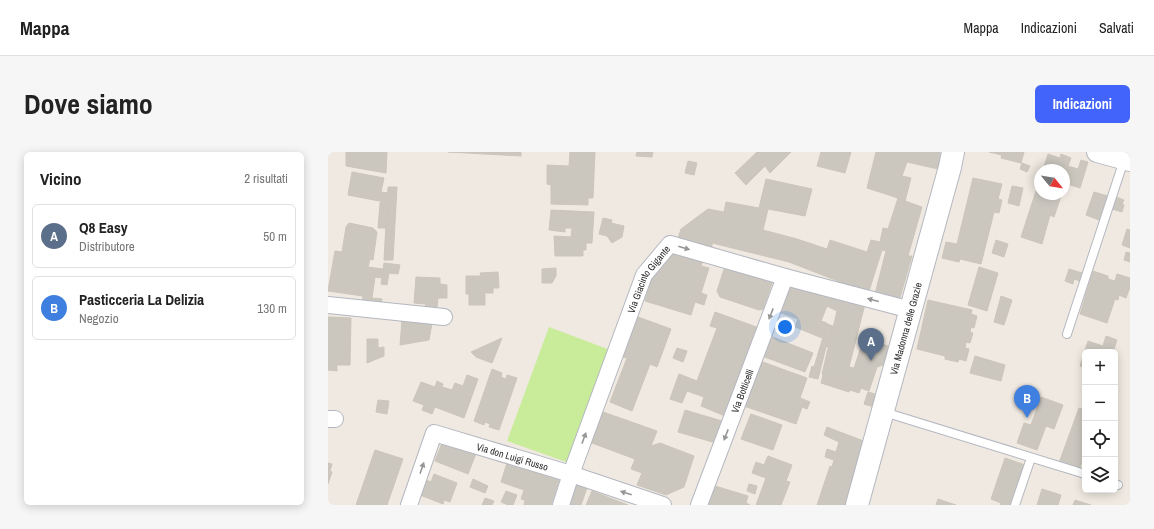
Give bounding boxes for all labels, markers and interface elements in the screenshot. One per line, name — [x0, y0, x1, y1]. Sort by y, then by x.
text: Mappa — [20, 15, 69, 41]
text: Mappa — [964, 19, 999, 37]
text: Indicazioni — [1021, 19, 1077, 37]
text: Salvati — [1099, 19, 1134, 37]
text: Dove siamo — [24, 85, 153, 123]
button: Indicazioni — [1035, 85, 1130, 123]
north arrow — [1034, 164, 1070, 200]
text: Vicino — [40, 167, 82, 190]
text: 2 risultati — [244, 170, 288, 187]
text: Q8 Easy — [79, 217, 128, 238]
text: A — [50, 228, 58, 245]
text: 50 m — [263, 228, 287, 245]
text: Distributore — [79, 238, 135, 255]
street label: Via Giacinto Gigante — [625, 242, 673, 315]
one-way arrow — [678, 245, 690, 251]
street label: Via Madonna delle Grazie — [887, 281, 925, 376]
text: Pasticceria La Delizia — [79, 289, 204, 310]
one-way arrow — [867, 297, 879, 303]
text: B — [50, 300, 58, 317]
text: 130 m — [257, 300, 287, 317]
one-way arrow — [768, 308, 774, 320]
text: Negozio — [79, 310, 119, 327]
your location — [775, 317, 795, 337]
pin: A — [858, 328, 884, 361]
map controls — [1082, 349, 1118, 493]
button: + — [1082, 349, 1118, 385]
street label: Via Botticelli — [728, 367, 757, 415]
pin: B — [1014, 385, 1040, 418]
button: − — [1082, 385, 1118, 421]
button: locate — [1082, 421, 1118, 457]
one-way arrow — [722, 430, 728, 442]
one-way arrow — [582, 431, 588, 443]
street label: Via don Luigi Russo — [475, 440, 550, 474]
button: layers — [1082, 457, 1118, 493]
one-way arrow — [419, 462, 425, 474]
one-way arrow — [620, 489, 632, 495]

